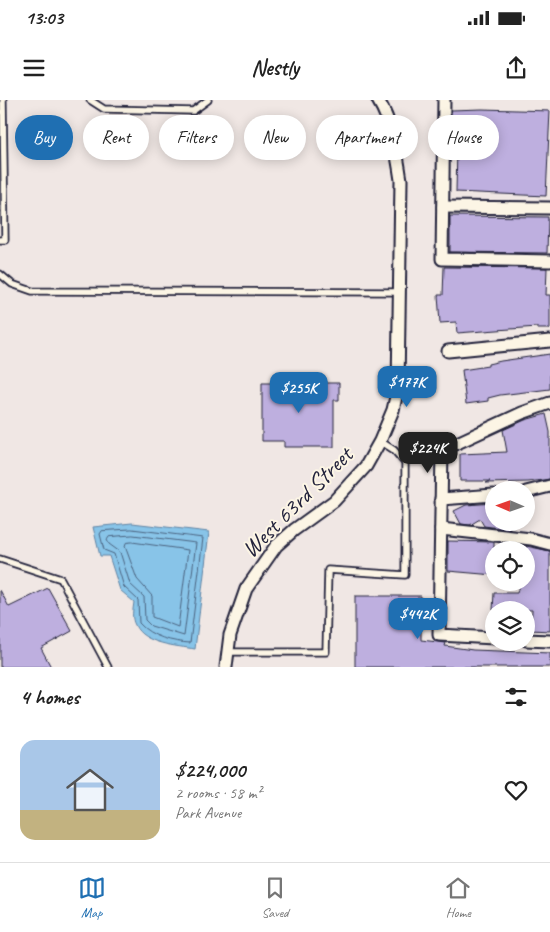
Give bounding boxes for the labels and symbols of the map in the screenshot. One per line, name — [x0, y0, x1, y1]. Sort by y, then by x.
pin: $177K — [372, 366, 442, 408]
pin: $255K — [264, 372, 334, 414]
pin: $224K — [393, 432, 463, 474]
street label: West 63rd Street — [235, 439, 360, 564]
north arrow — [485, 481, 535, 531]
pin: $442K — [383, 598, 453, 640]

